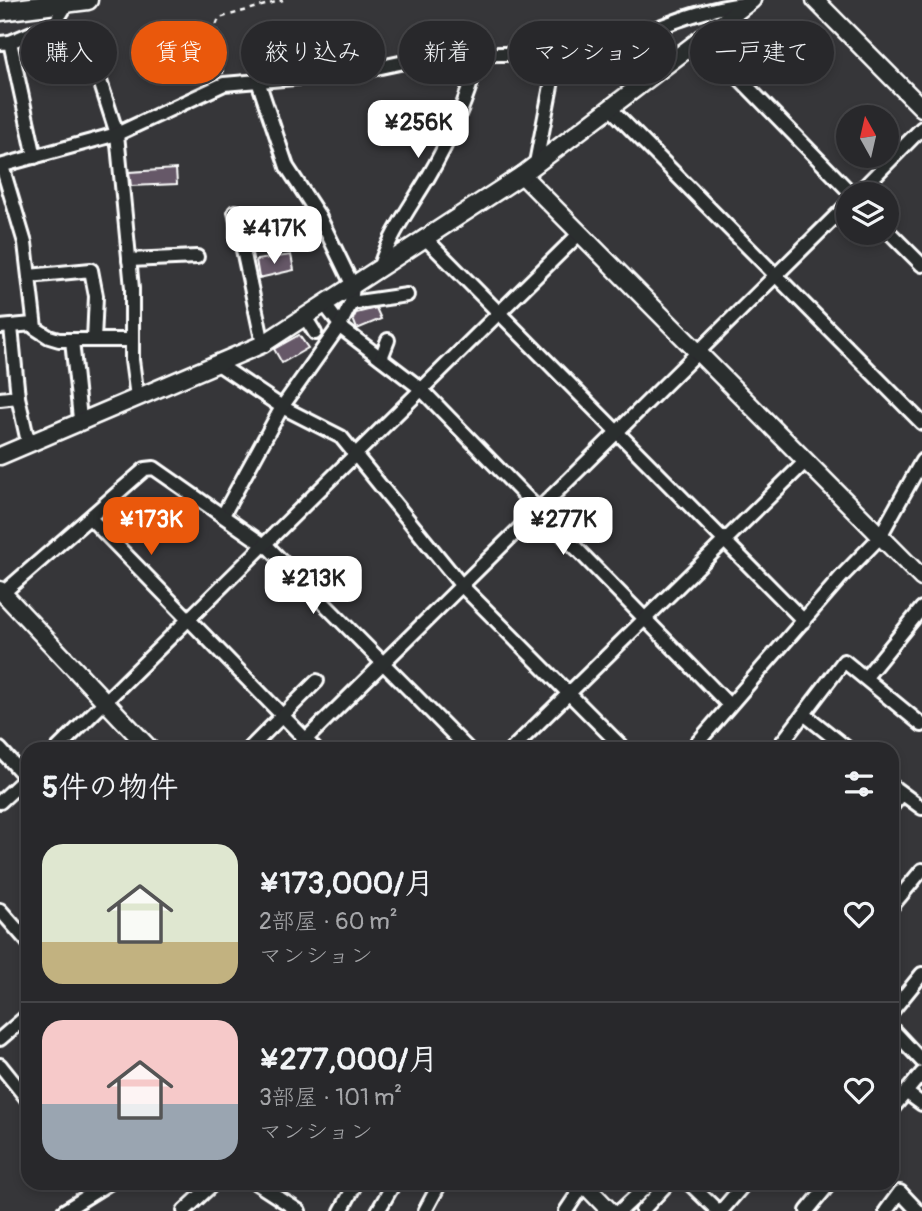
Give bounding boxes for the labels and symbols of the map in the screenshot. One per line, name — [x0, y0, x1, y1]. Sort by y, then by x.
pin: ¥256K — [369, 100, 467, 160]
north arrow — [836, 105, 900, 168]
pin: ¥417K — [225, 206, 323, 266]
pin: ¥173K — [102, 498, 200, 557]
pin: ¥277K — [514, 498, 612, 557]
pin: ¥213K — [264, 556, 362, 616]

